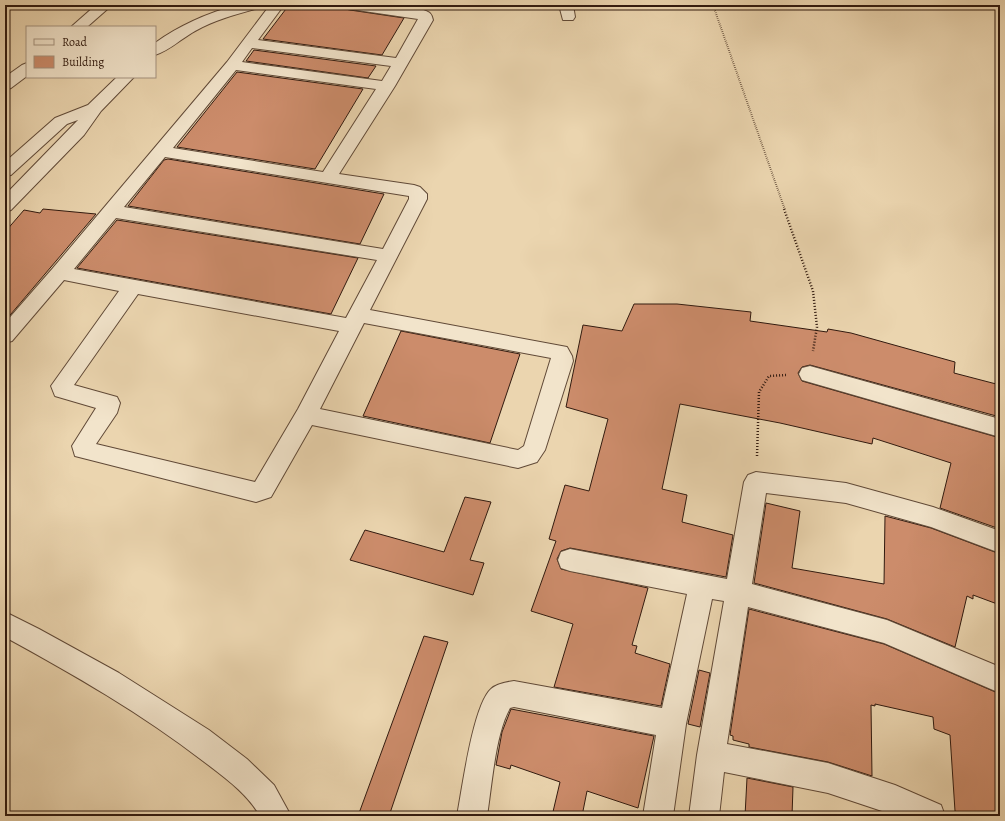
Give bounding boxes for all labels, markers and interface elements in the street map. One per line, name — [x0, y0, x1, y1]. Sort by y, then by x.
legend — [26, 26, 156, 78]
text: Road — [62, 34, 88, 50]
text: Building — [62, 54, 104, 70]

